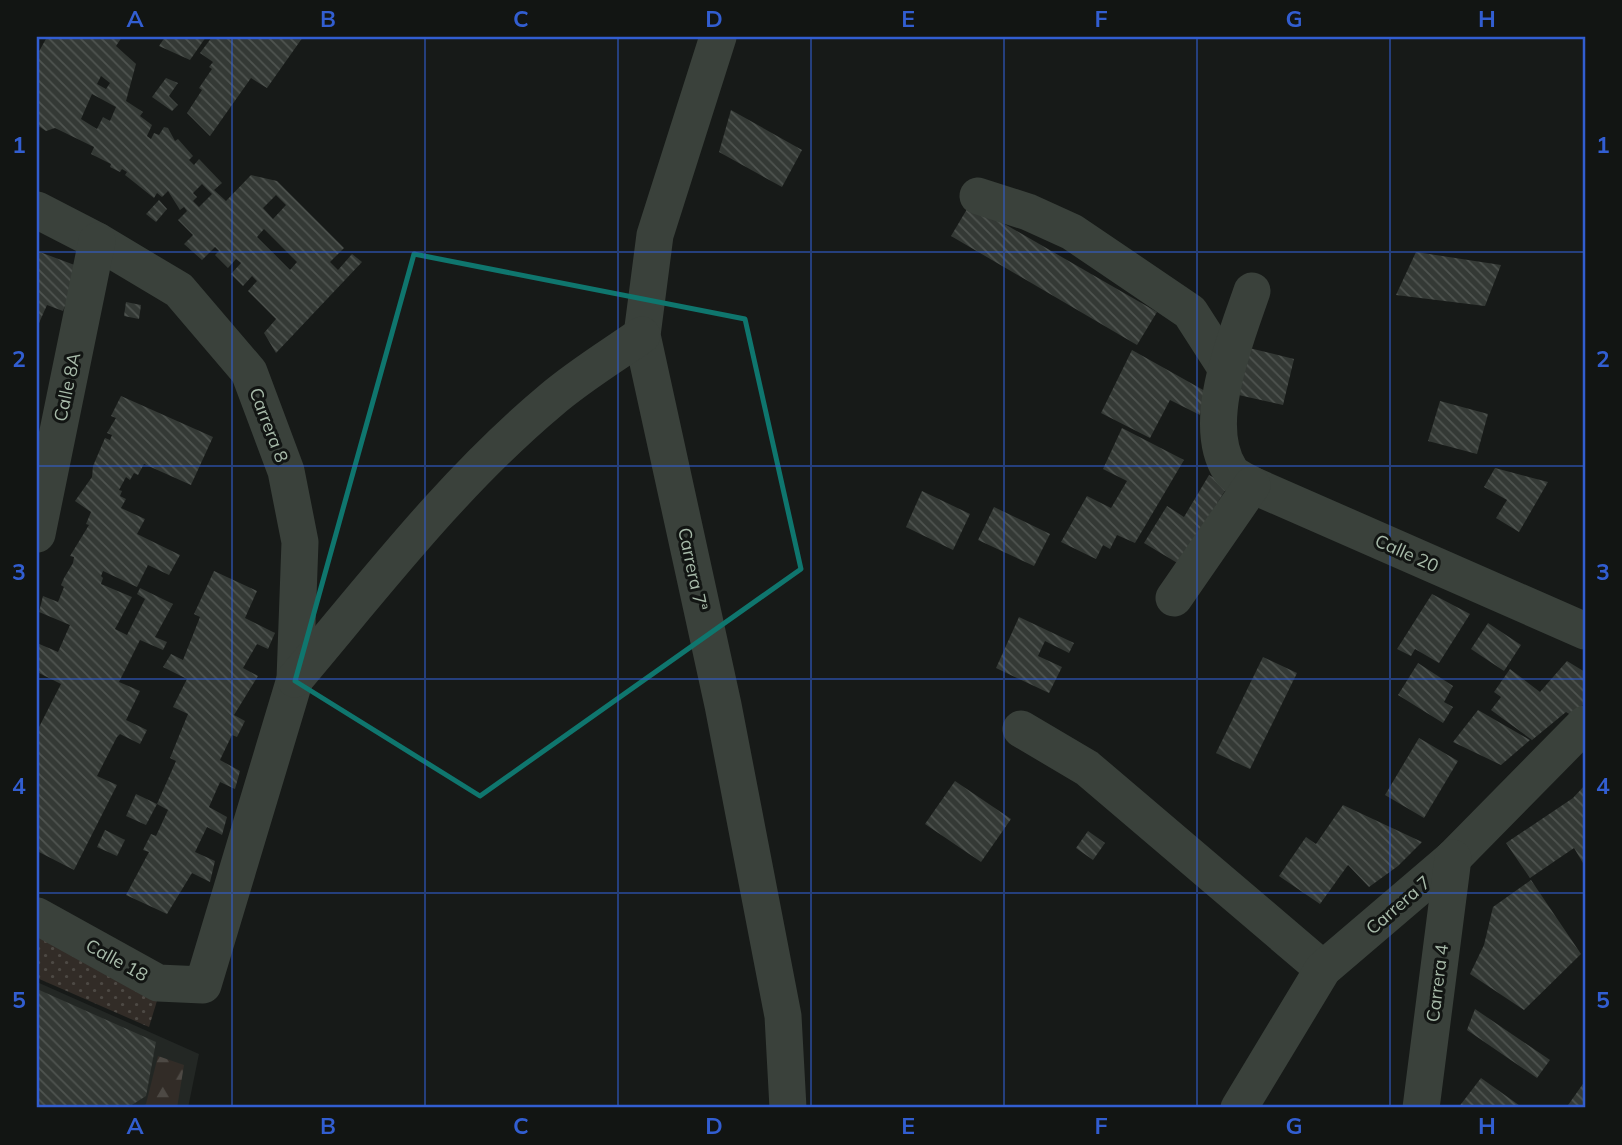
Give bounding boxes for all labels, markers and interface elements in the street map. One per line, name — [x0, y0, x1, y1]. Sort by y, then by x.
text: A — [126, 4, 144, 33]
text: B — [320, 4, 336, 33]
text: C — [513, 4, 529, 33]
text: D — [705, 4, 723, 33]
text: E — [901, 4, 915, 33]
text: F — [1094, 4, 1108, 33]
text: G — [1285, 4, 1303, 33]
text: H — [1478, 4, 1496, 33]
text: 1 — [12, 130, 26, 159]
text: 1 — [1596, 130, 1610, 159]
text: 2 — [12, 344, 26, 373]
text: 2 — [1596, 344, 1610, 373]
street label: Calle 8A — [48, 350, 86, 424]
street label: Carrera 8 — [244, 384, 294, 466]
street label: Carrera 7ª — [673, 525, 713, 613]
street label: Calle 20 — [1371, 529, 1443, 577]
text: 3 — [12, 557, 26, 586]
text: 3 — [1596, 557, 1610, 586]
text: 4 — [12, 771, 26, 800]
text: 4 — [1596, 771, 1610, 800]
street label: Carrera 7 — [1361, 871, 1435, 939]
street label: Calle 18 — [82, 934, 152, 986]
street label: Carrera 4 — [1421, 943, 1453, 1023]
text: 5 — [12, 985, 26, 1014]
text: 5 — [1596, 985, 1610, 1014]
text: A — [126, 1111, 144, 1140]
text: B — [320, 1111, 336, 1140]
text: C — [513, 1111, 529, 1140]
text: D — [705, 1111, 723, 1140]
text: E — [901, 1111, 915, 1140]
text: F — [1094, 1111, 1108, 1140]
text: G — [1285, 1111, 1303, 1140]
text: H — [1478, 1111, 1496, 1140]

